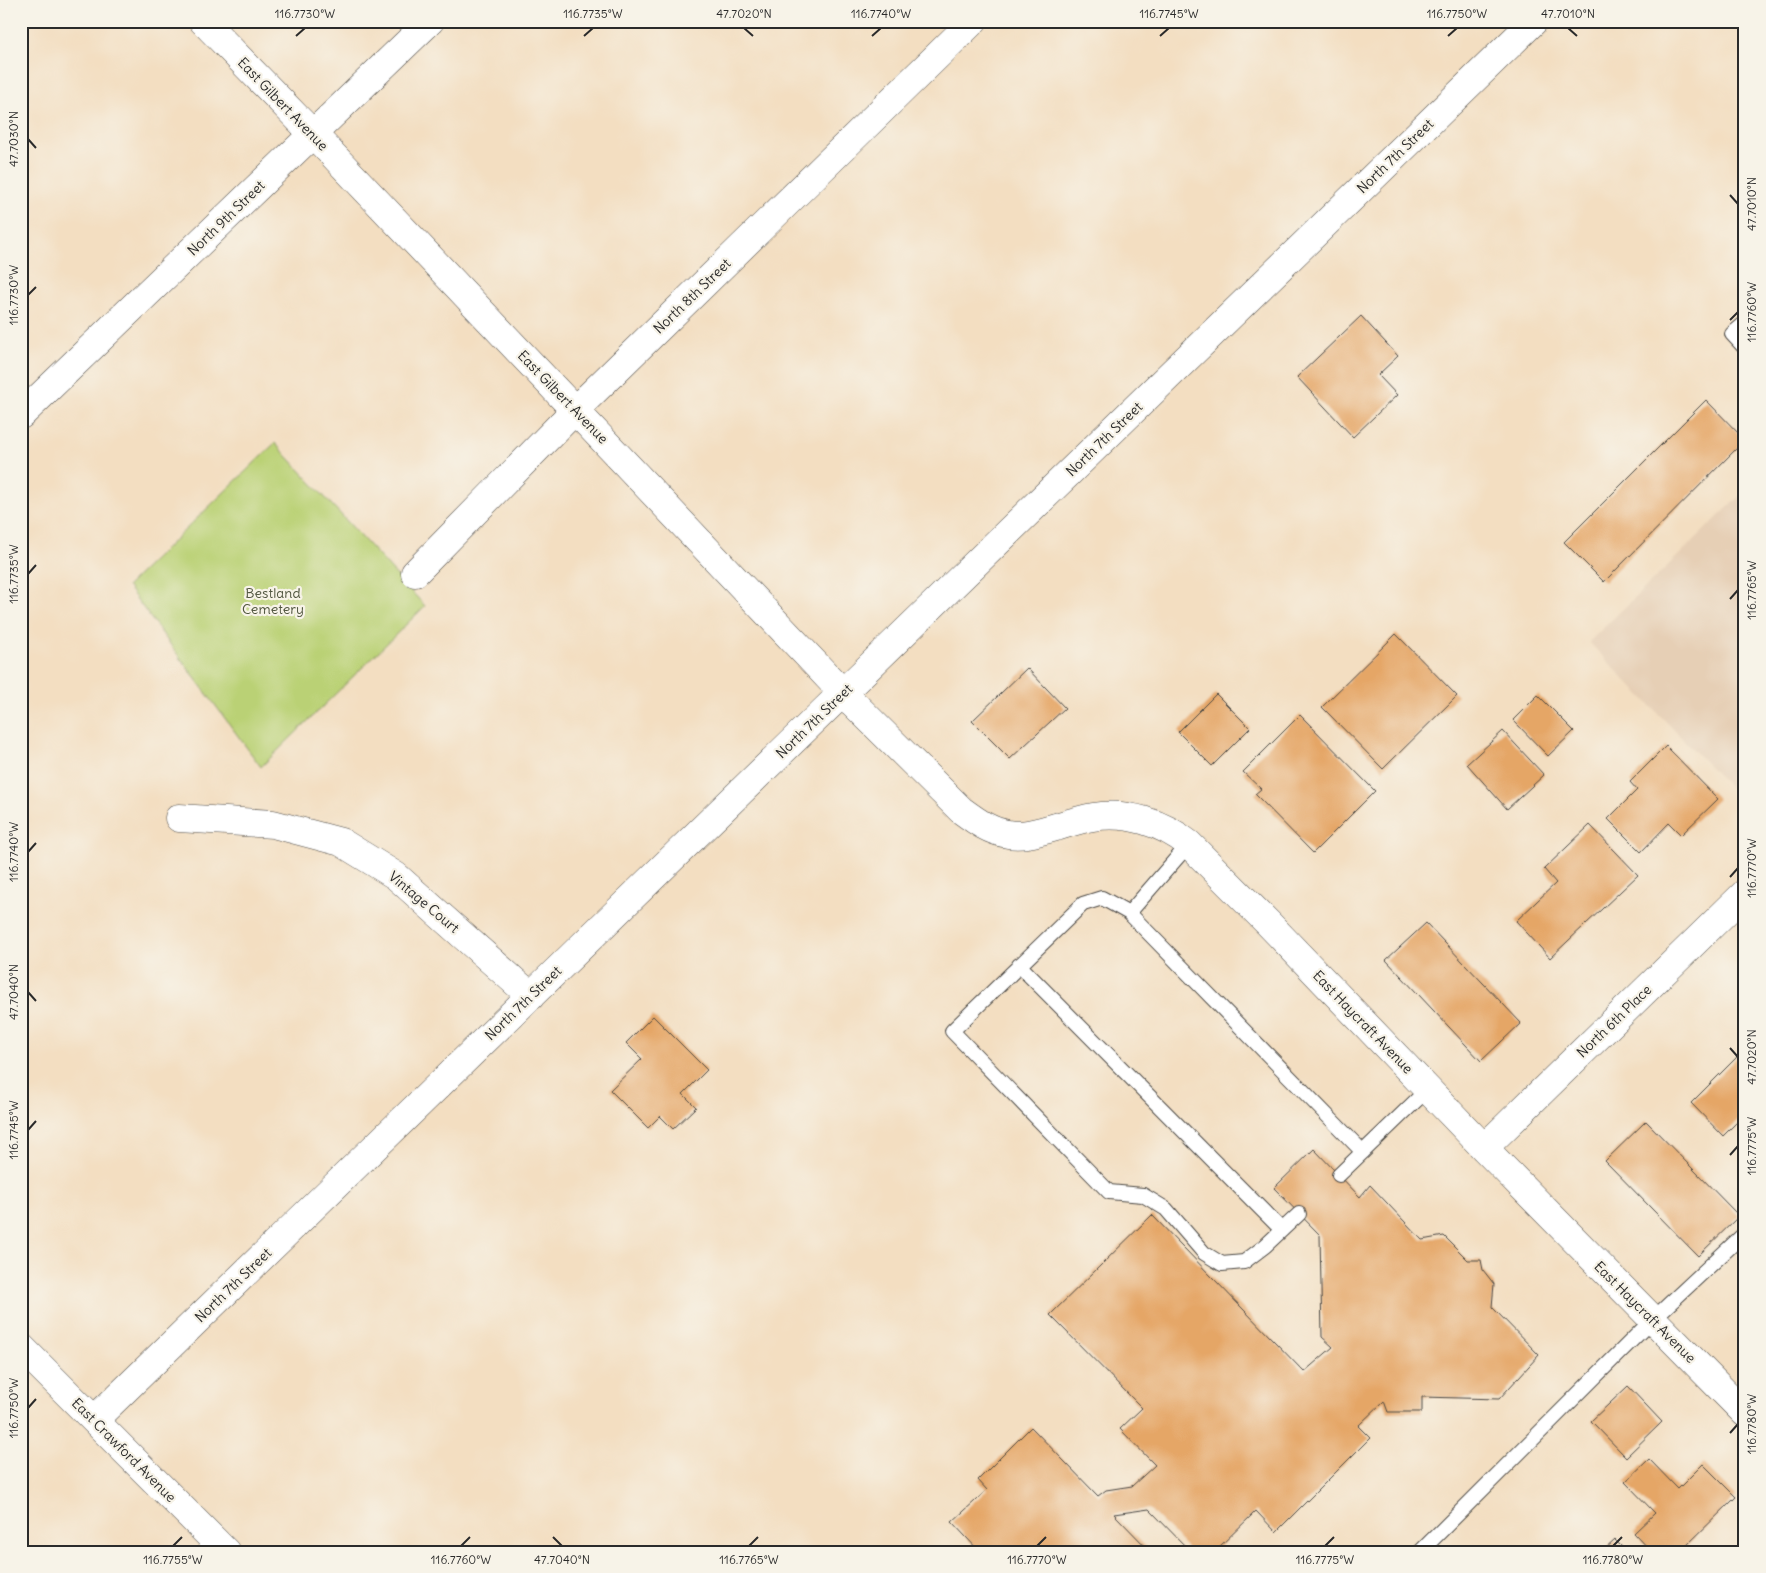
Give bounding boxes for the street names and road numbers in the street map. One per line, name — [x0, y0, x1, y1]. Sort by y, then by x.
street label: East Gilbert Avenue — [234, 54, 332, 154]
street label: North 7th Street — [1353, 115, 1437, 197]
street label: North 9th Street — [183, 176, 269, 259]
street label: North 8th Street — [649, 254, 735, 337]
street label: East Gilbert Avenue — [514, 347, 612, 447]
street label: North 7th Street — [1062, 398, 1146, 480]
street label: North 7th Street — [772, 680, 856, 762]
street label: Vintage Court — [385, 867, 463, 937]
street label: North 7th Street — [481, 962, 565, 1044]
street label: East Haycraft Avenue — [1309, 967, 1417, 1077]
street label: North 6th Place — [1573, 981, 1655, 1061]
street label: North 7th Street — [191, 1244, 275, 1326]
street label: East Haycraft Avenue — [1590, 1257, 1700, 1367]
street label: East Crawford Avenue — [68, 1394, 180, 1506]

